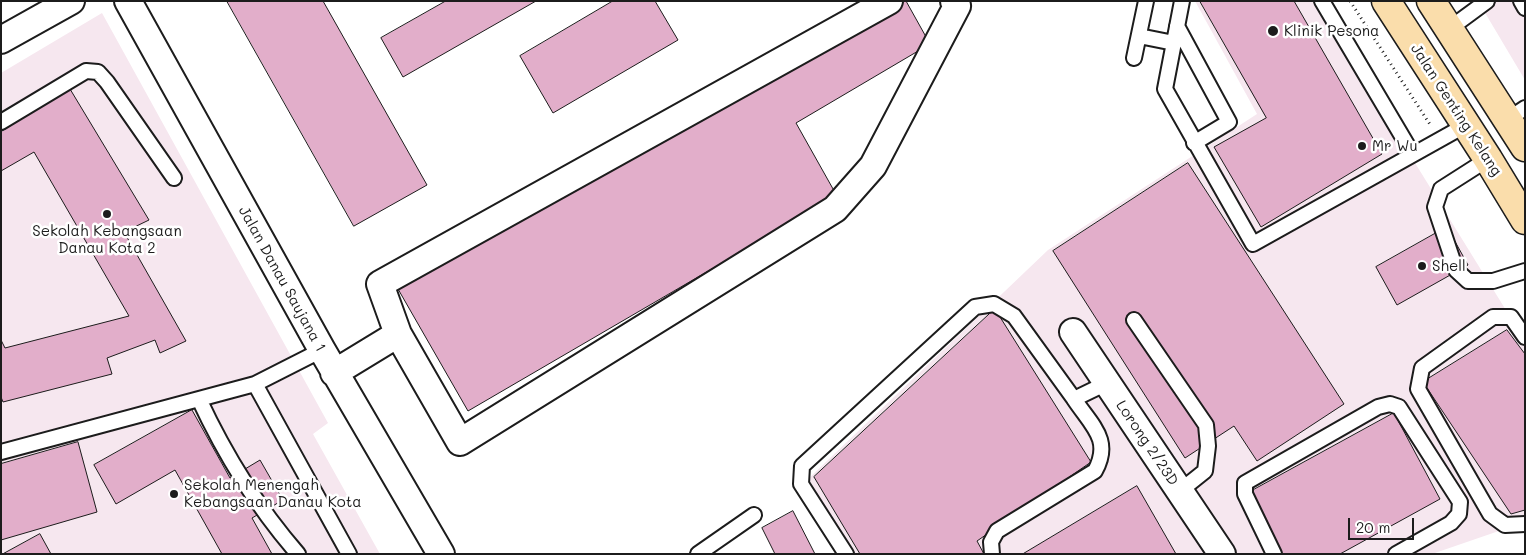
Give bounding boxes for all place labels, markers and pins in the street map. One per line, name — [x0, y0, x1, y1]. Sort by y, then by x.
place label: Klinik Pesona — [1284, 22, 1379, 40]
marker: Klinik Pesona — [1266, 24, 1280, 38]
place label: Mr Wu — [1372, 137, 1418, 155]
marker: Mr Wu — [1356, 140, 1368, 152]
marker: Sekolah Kebangsaan Danau Kota 2 — [101, 208, 113, 220]
place label: Sekolah Kebangsaan Danau Kota 2 — [32, 222, 182, 257]
place label: Shell — [1432, 257, 1466, 275]
marker: Shell — [1416, 260, 1428, 272]
place label: Sekolah Menengah Kebangsaan Danau Kota — [184, 476, 362, 511]
marker: Sekolah Menengah Kebangsaan Danau Kota — [168, 488, 180, 500]

